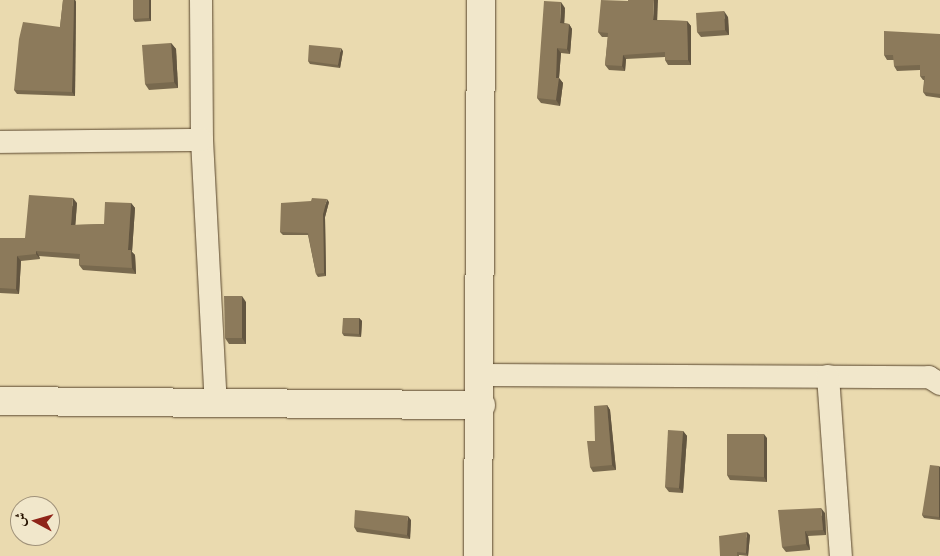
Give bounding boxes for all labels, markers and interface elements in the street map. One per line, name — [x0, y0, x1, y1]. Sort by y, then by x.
north arrow — [10, 496, 60, 546]
text: ش — [10, 512, 31, 527]

